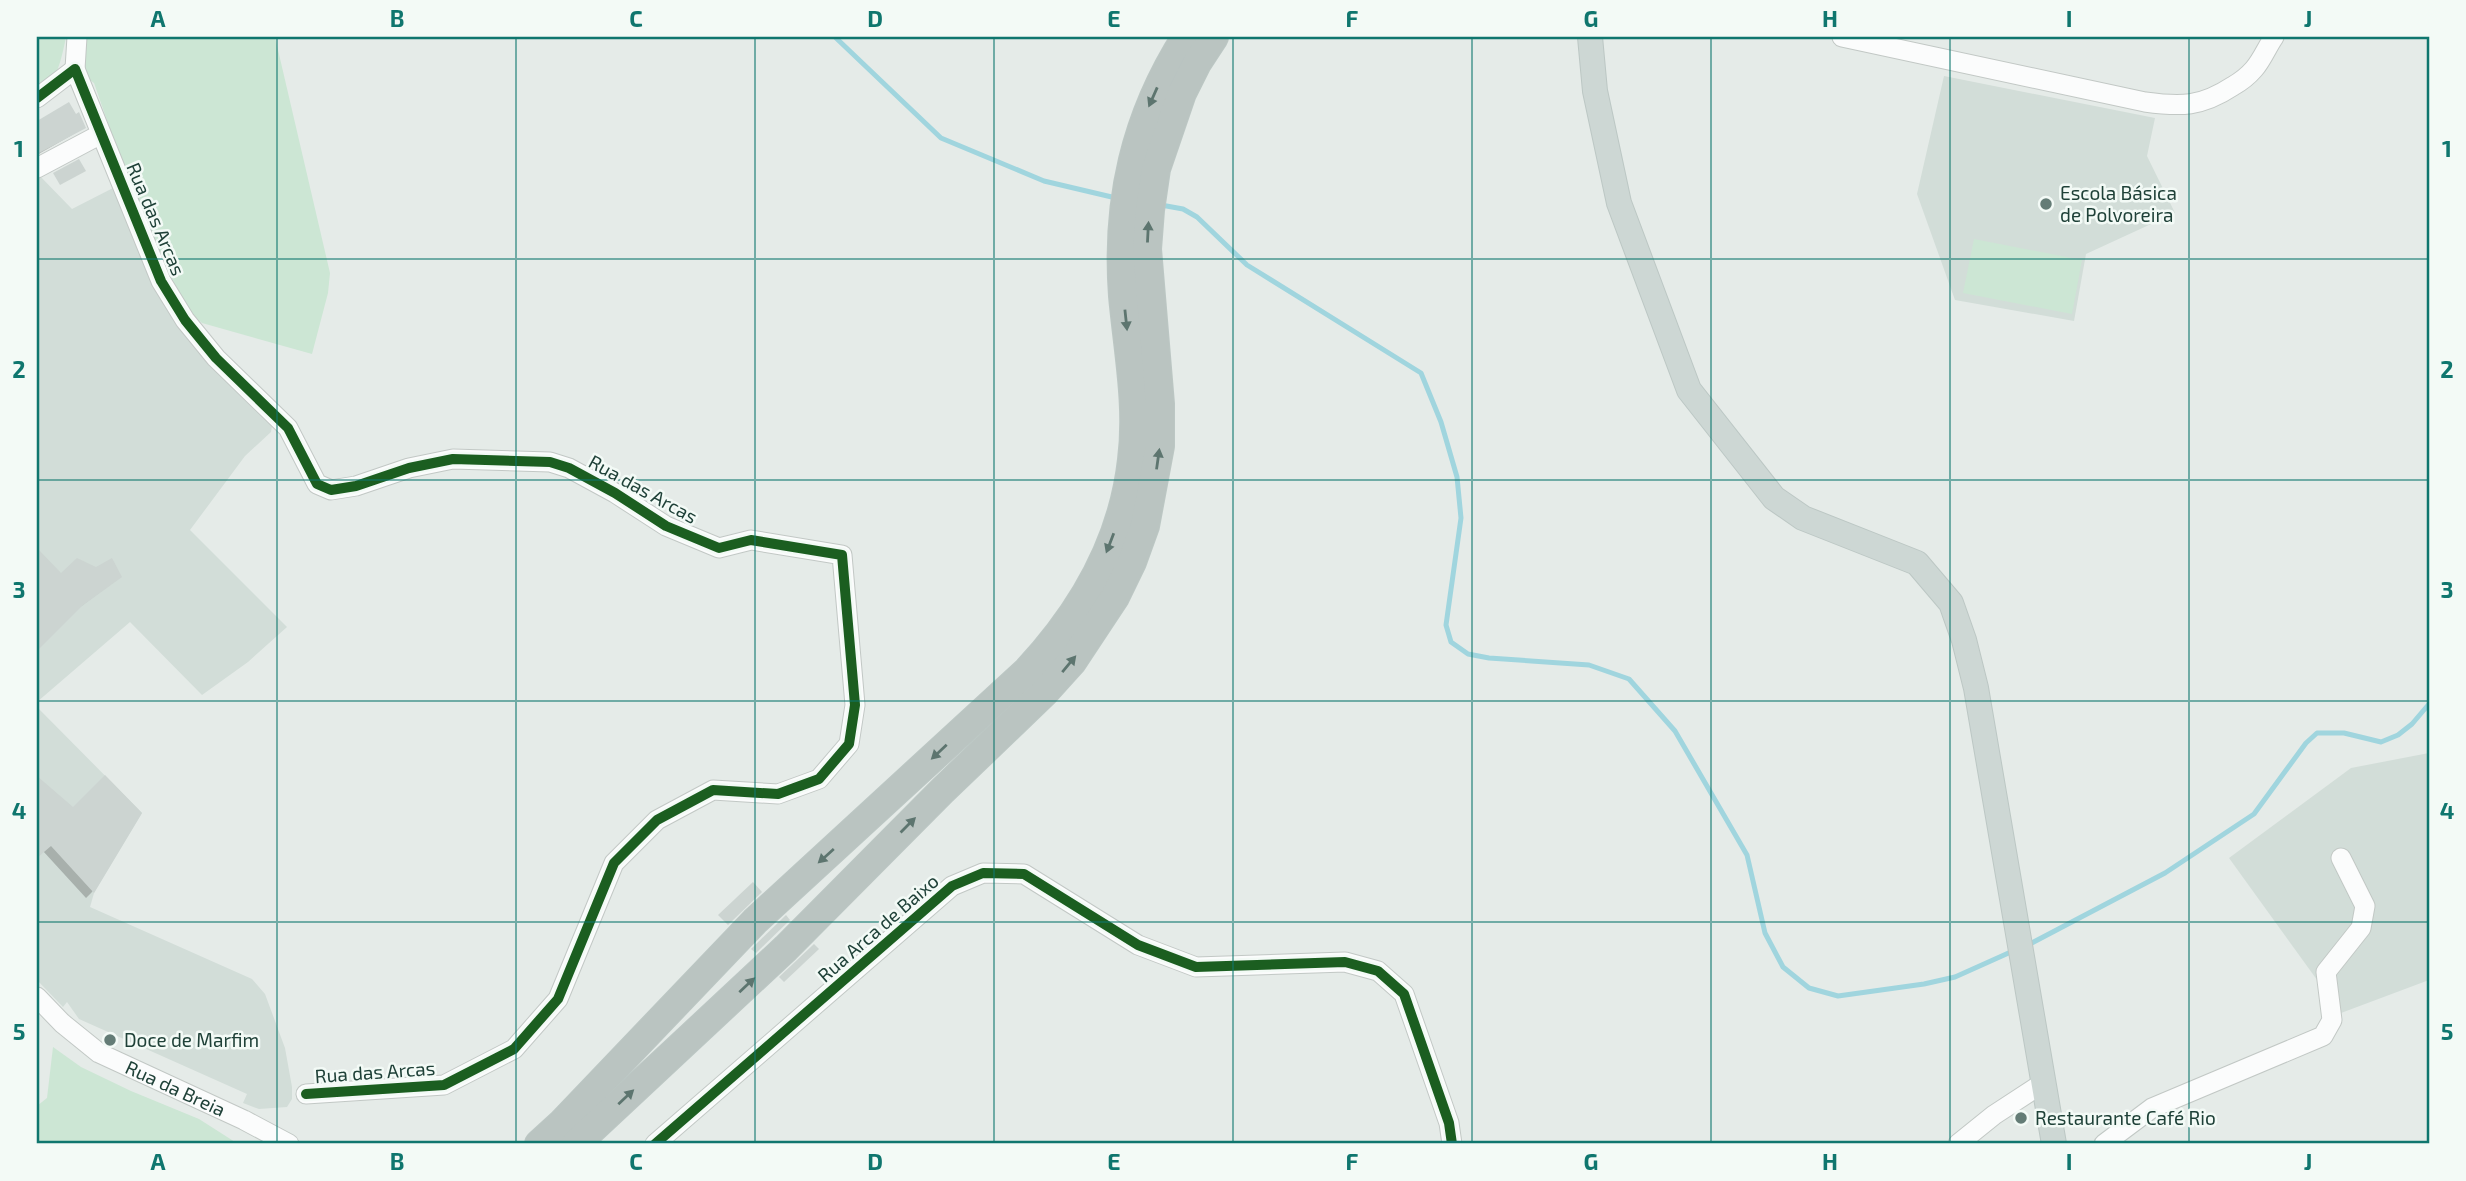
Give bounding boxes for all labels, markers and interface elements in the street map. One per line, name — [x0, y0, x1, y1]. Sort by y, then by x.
text: A — [150, 4, 166, 32]
text: B — [390, 4, 404, 32]
text: C — [629, 4, 643, 32]
text: D — [867, 4, 883, 32]
text: E — [1107, 4, 1121, 32]
text: F — [1346, 4, 1359, 32]
text: G — [1584, 4, 1598, 32]
text: H — [1822, 4, 1838, 32]
text: I — [2066, 4, 2072, 32]
text: J — [2304, 4, 2312, 32]
one-way arrow — [1147, 86, 1158, 107]
text: 1 — [14, 134, 24, 162]
text: 1 — [2442, 134, 2452, 162]
street label: Rua das Arcas — [122, 159, 191, 279]
place label: Escola Básica de Polvoreira — [2060, 181, 2177, 226]
marker: Escola Básica de Polvoreira — [2038, 196, 2054, 212]
one-way arrow — [1143, 221, 1154, 243]
one-way arrow — [1121, 309, 1132, 331]
text: 2 — [12, 355, 26, 383]
text: 2 — [2440, 355, 2454, 383]
one-way arrow — [1153, 448, 1164, 470]
street label: Rua das Arcas — [585, 449, 702, 528]
one-way arrow — [1105, 533, 1116, 554]
text: 3 — [12, 575, 26, 603]
text: 3 — [2440, 575, 2454, 603]
one-way arrow — [1061, 656, 1076, 673]
one-way arrow — [930, 744, 948, 760]
text: 4 — [12, 796, 26, 824]
text: 4 — [2440, 796, 2454, 824]
one-way arrow — [900, 817, 916, 834]
one-way arrow — [817, 848, 835, 864]
street label: Rua Arca de Baixo — [812, 869, 943, 986]
one-way arrow — [738, 977, 755, 993]
text: 5 — [13, 1017, 25, 1045]
text: 5 — [2441, 1017, 2453, 1045]
place label: Doce de Marfim — [124, 1028, 259, 1051]
marker: Doce de Marfim — [102, 1032, 118, 1048]
street label: Rua da Breia — [122, 1055, 229, 1121]
street label: Rua das Arcas — [314, 1056, 436, 1087]
one-way arrow — [617, 1090, 634, 1106]
place label: Restaurante Café Rio — [2035, 1106, 2216, 1129]
marker: Restaurante Café Rio — [2013, 1110, 2029, 1126]
text: A — [150, 1147, 166, 1175]
text: B — [390, 1147, 404, 1175]
text: C — [629, 1147, 643, 1175]
text: D — [867, 1147, 883, 1175]
text: E — [1107, 1147, 1121, 1175]
text: F — [1346, 1147, 1359, 1175]
text: G — [1584, 1147, 1598, 1175]
text: H — [1822, 1147, 1838, 1175]
text: I — [2066, 1147, 2072, 1175]
text: J — [2304, 1147, 2312, 1175]

